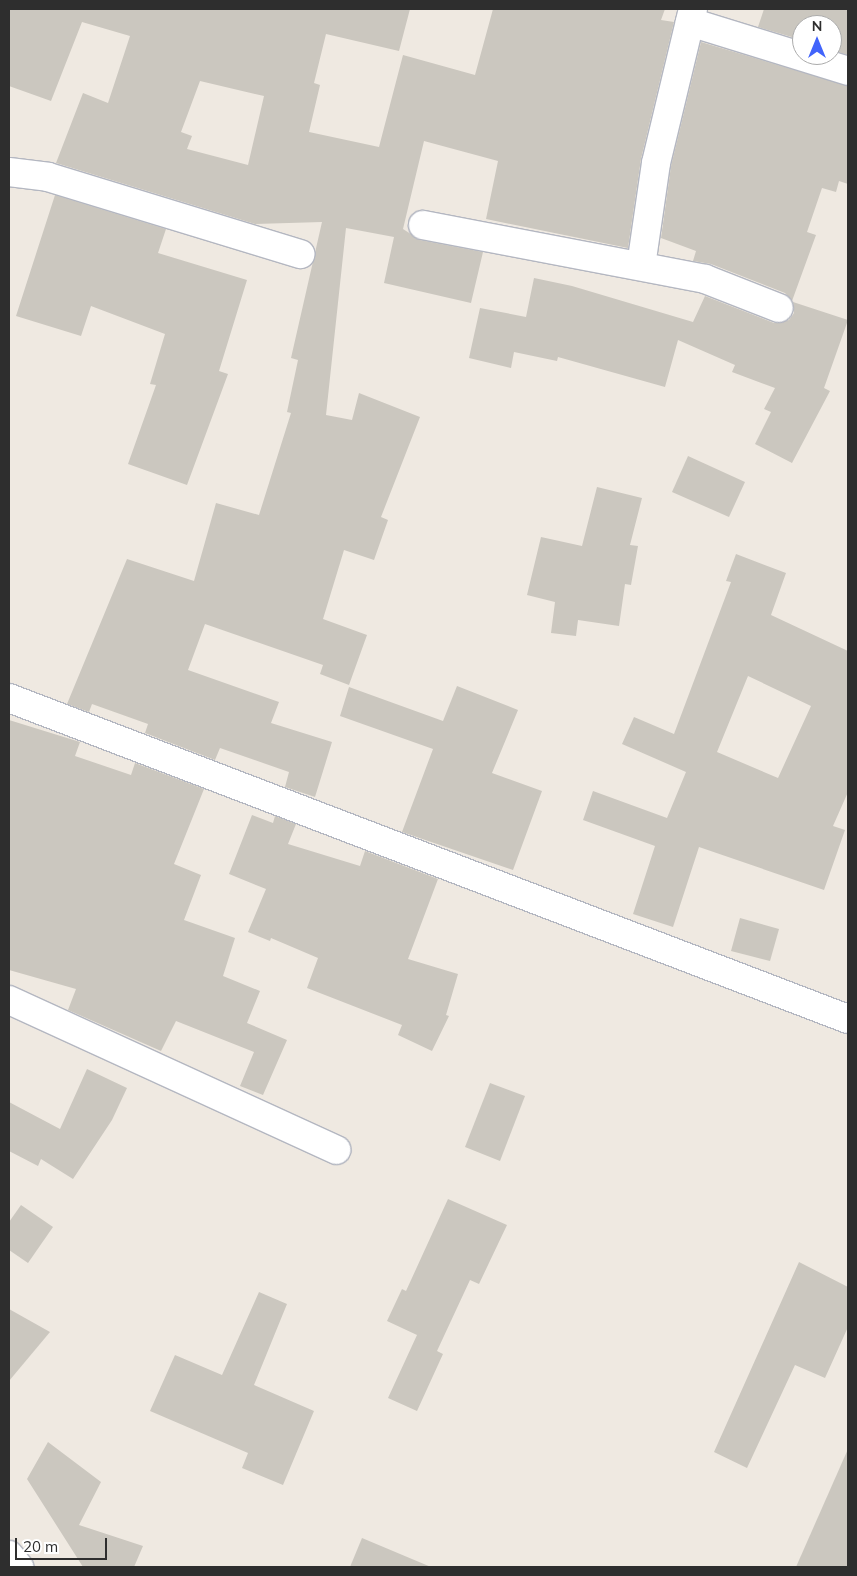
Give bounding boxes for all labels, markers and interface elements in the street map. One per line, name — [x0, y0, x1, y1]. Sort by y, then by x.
north arrow — [792, 15, 842, 65]
text: N — [812, 17, 822, 35]
scale bar — [18, 1528, 110, 1560]
text: 20 m — [23, 1537, 58, 1556]

